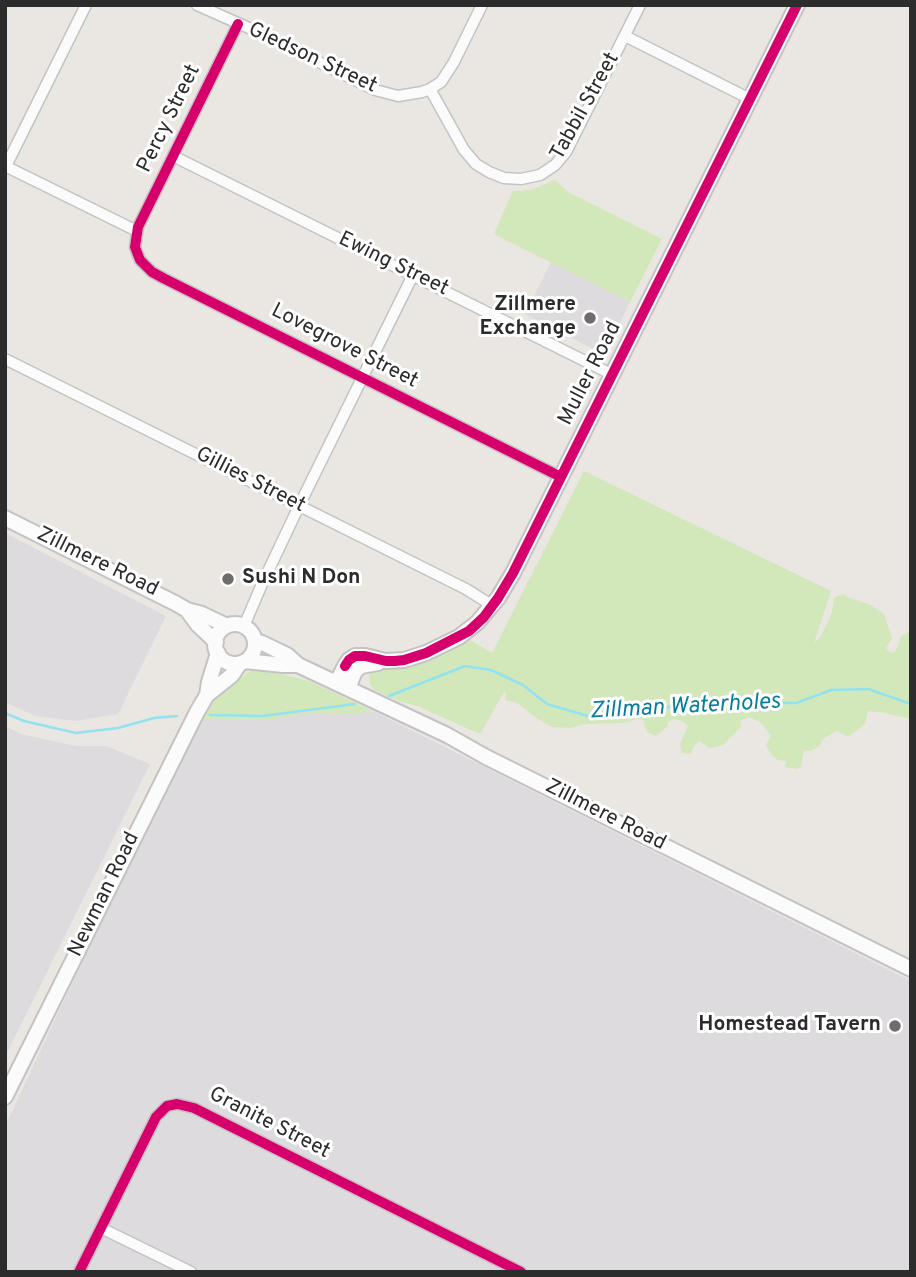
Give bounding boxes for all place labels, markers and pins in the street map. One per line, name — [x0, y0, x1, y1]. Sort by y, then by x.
place label: Zillmere Exchange — [479, 293, 576, 343]
marker: Zillmere Exchange — [582, 310, 598, 326]
place label: Sushi N Don — [242, 566, 360, 592]
marker: Sushi N Don — [220, 571, 236, 587]
place label: Homestead Tavern — [698, 1013, 881, 1039]
marker: Homestead Tavern — [887, 1018, 903, 1034]

